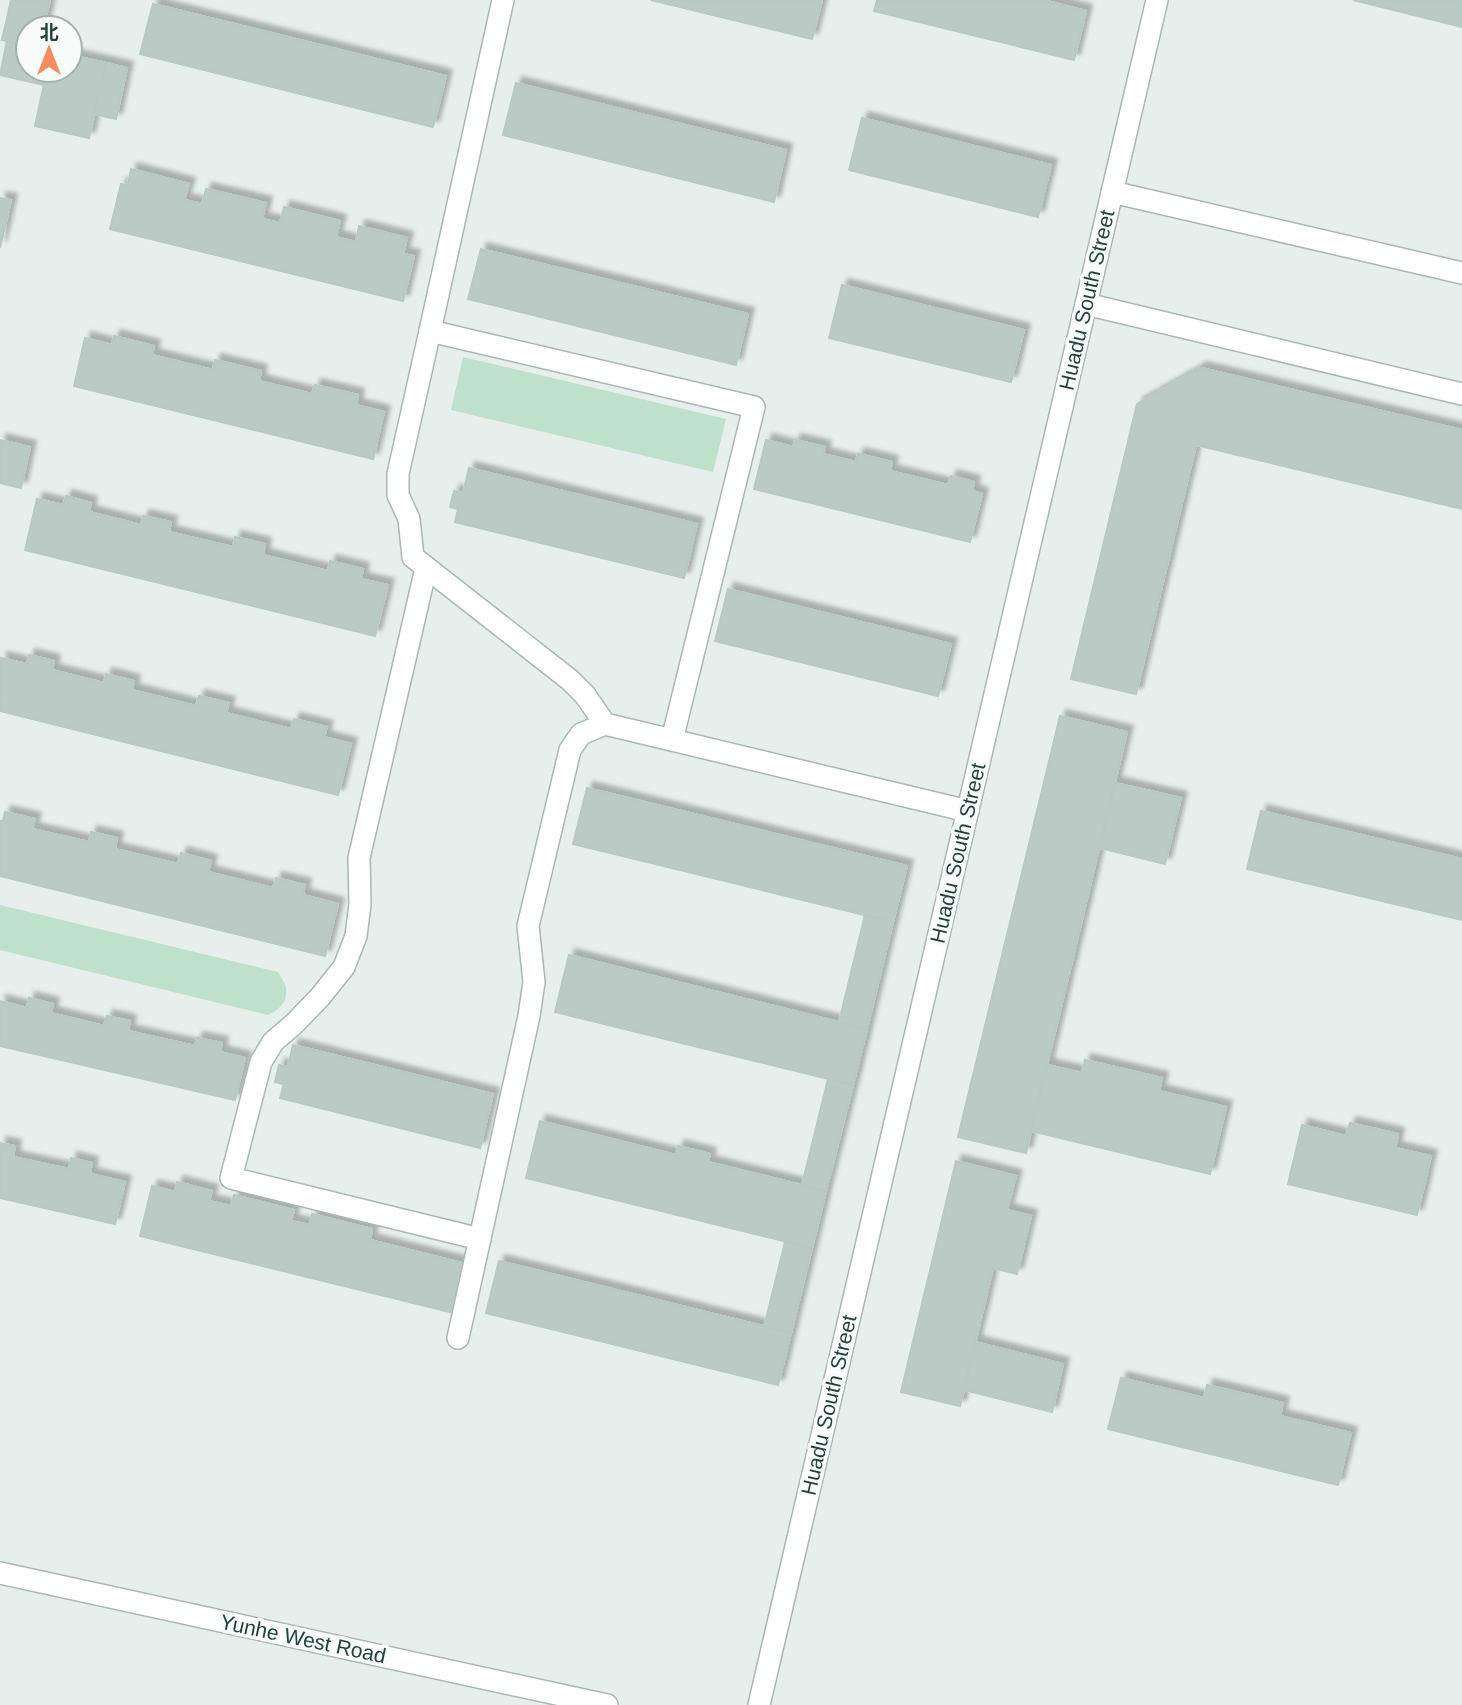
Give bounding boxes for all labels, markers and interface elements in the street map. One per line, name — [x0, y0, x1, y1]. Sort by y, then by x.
north arrow — [14, 14, 84, 84]
text: 北 — [39, 22, 59, 43]
street label: Huadu South Street — [1055, 207, 1119, 392]
street label: Huadu South Street — [926, 760, 990, 945]
street label: Huadu South Street — [797, 1312, 861, 1497]
street label: Yunhe West Road — [218, 1610, 388, 1667]

